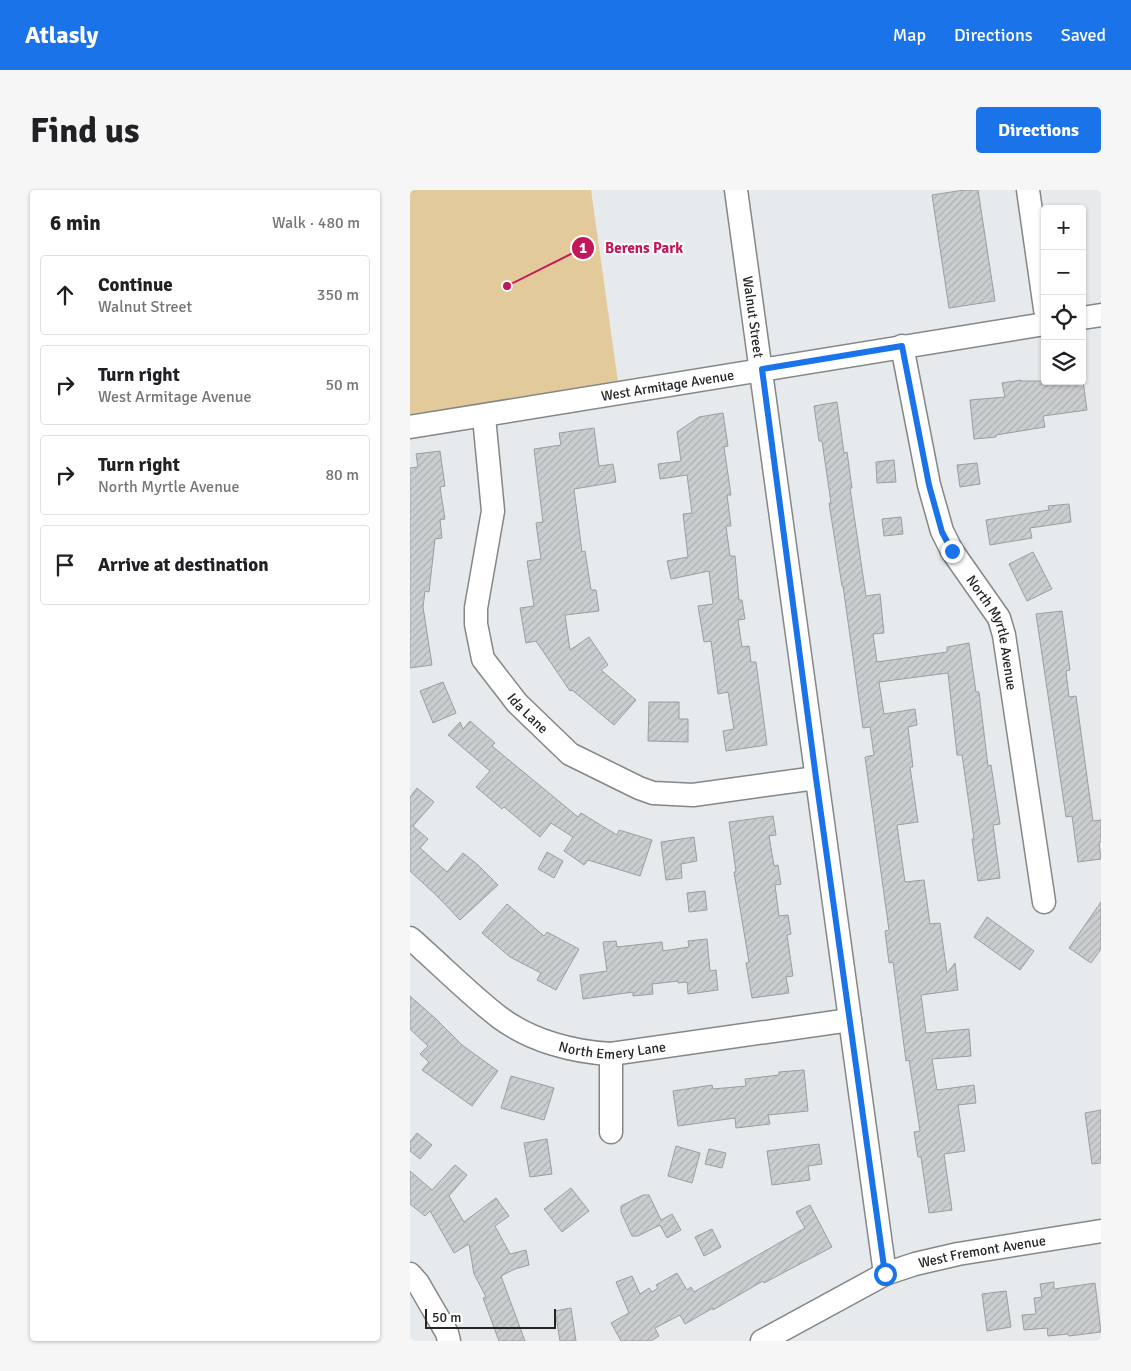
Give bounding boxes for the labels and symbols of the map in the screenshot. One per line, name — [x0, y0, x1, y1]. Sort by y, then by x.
callout: Berens Park — [570, 233, 693, 263]
text: 1 — [579, 239, 587, 257]
text: Berens Park — [605, 239, 683, 257]
street label: Walnut Street — [739, 275, 767, 359]
street label: West Armitage Avenue — [600, 366, 735, 404]
route end — [941, 540, 964, 563]
street label: North Myrtle Avenue — [963, 572, 1021, 691]
street label: Ida Lane — [504, 689, 552, 737]
street label: North Emery Lane — [557, 1037, 667, 1063]
street label: West Fremont Avenue — [917, 1232, 1047, 1271]
route start — [874, 1263, 897, 1286]
scale bar — [425, 1306, 556, 1329]

